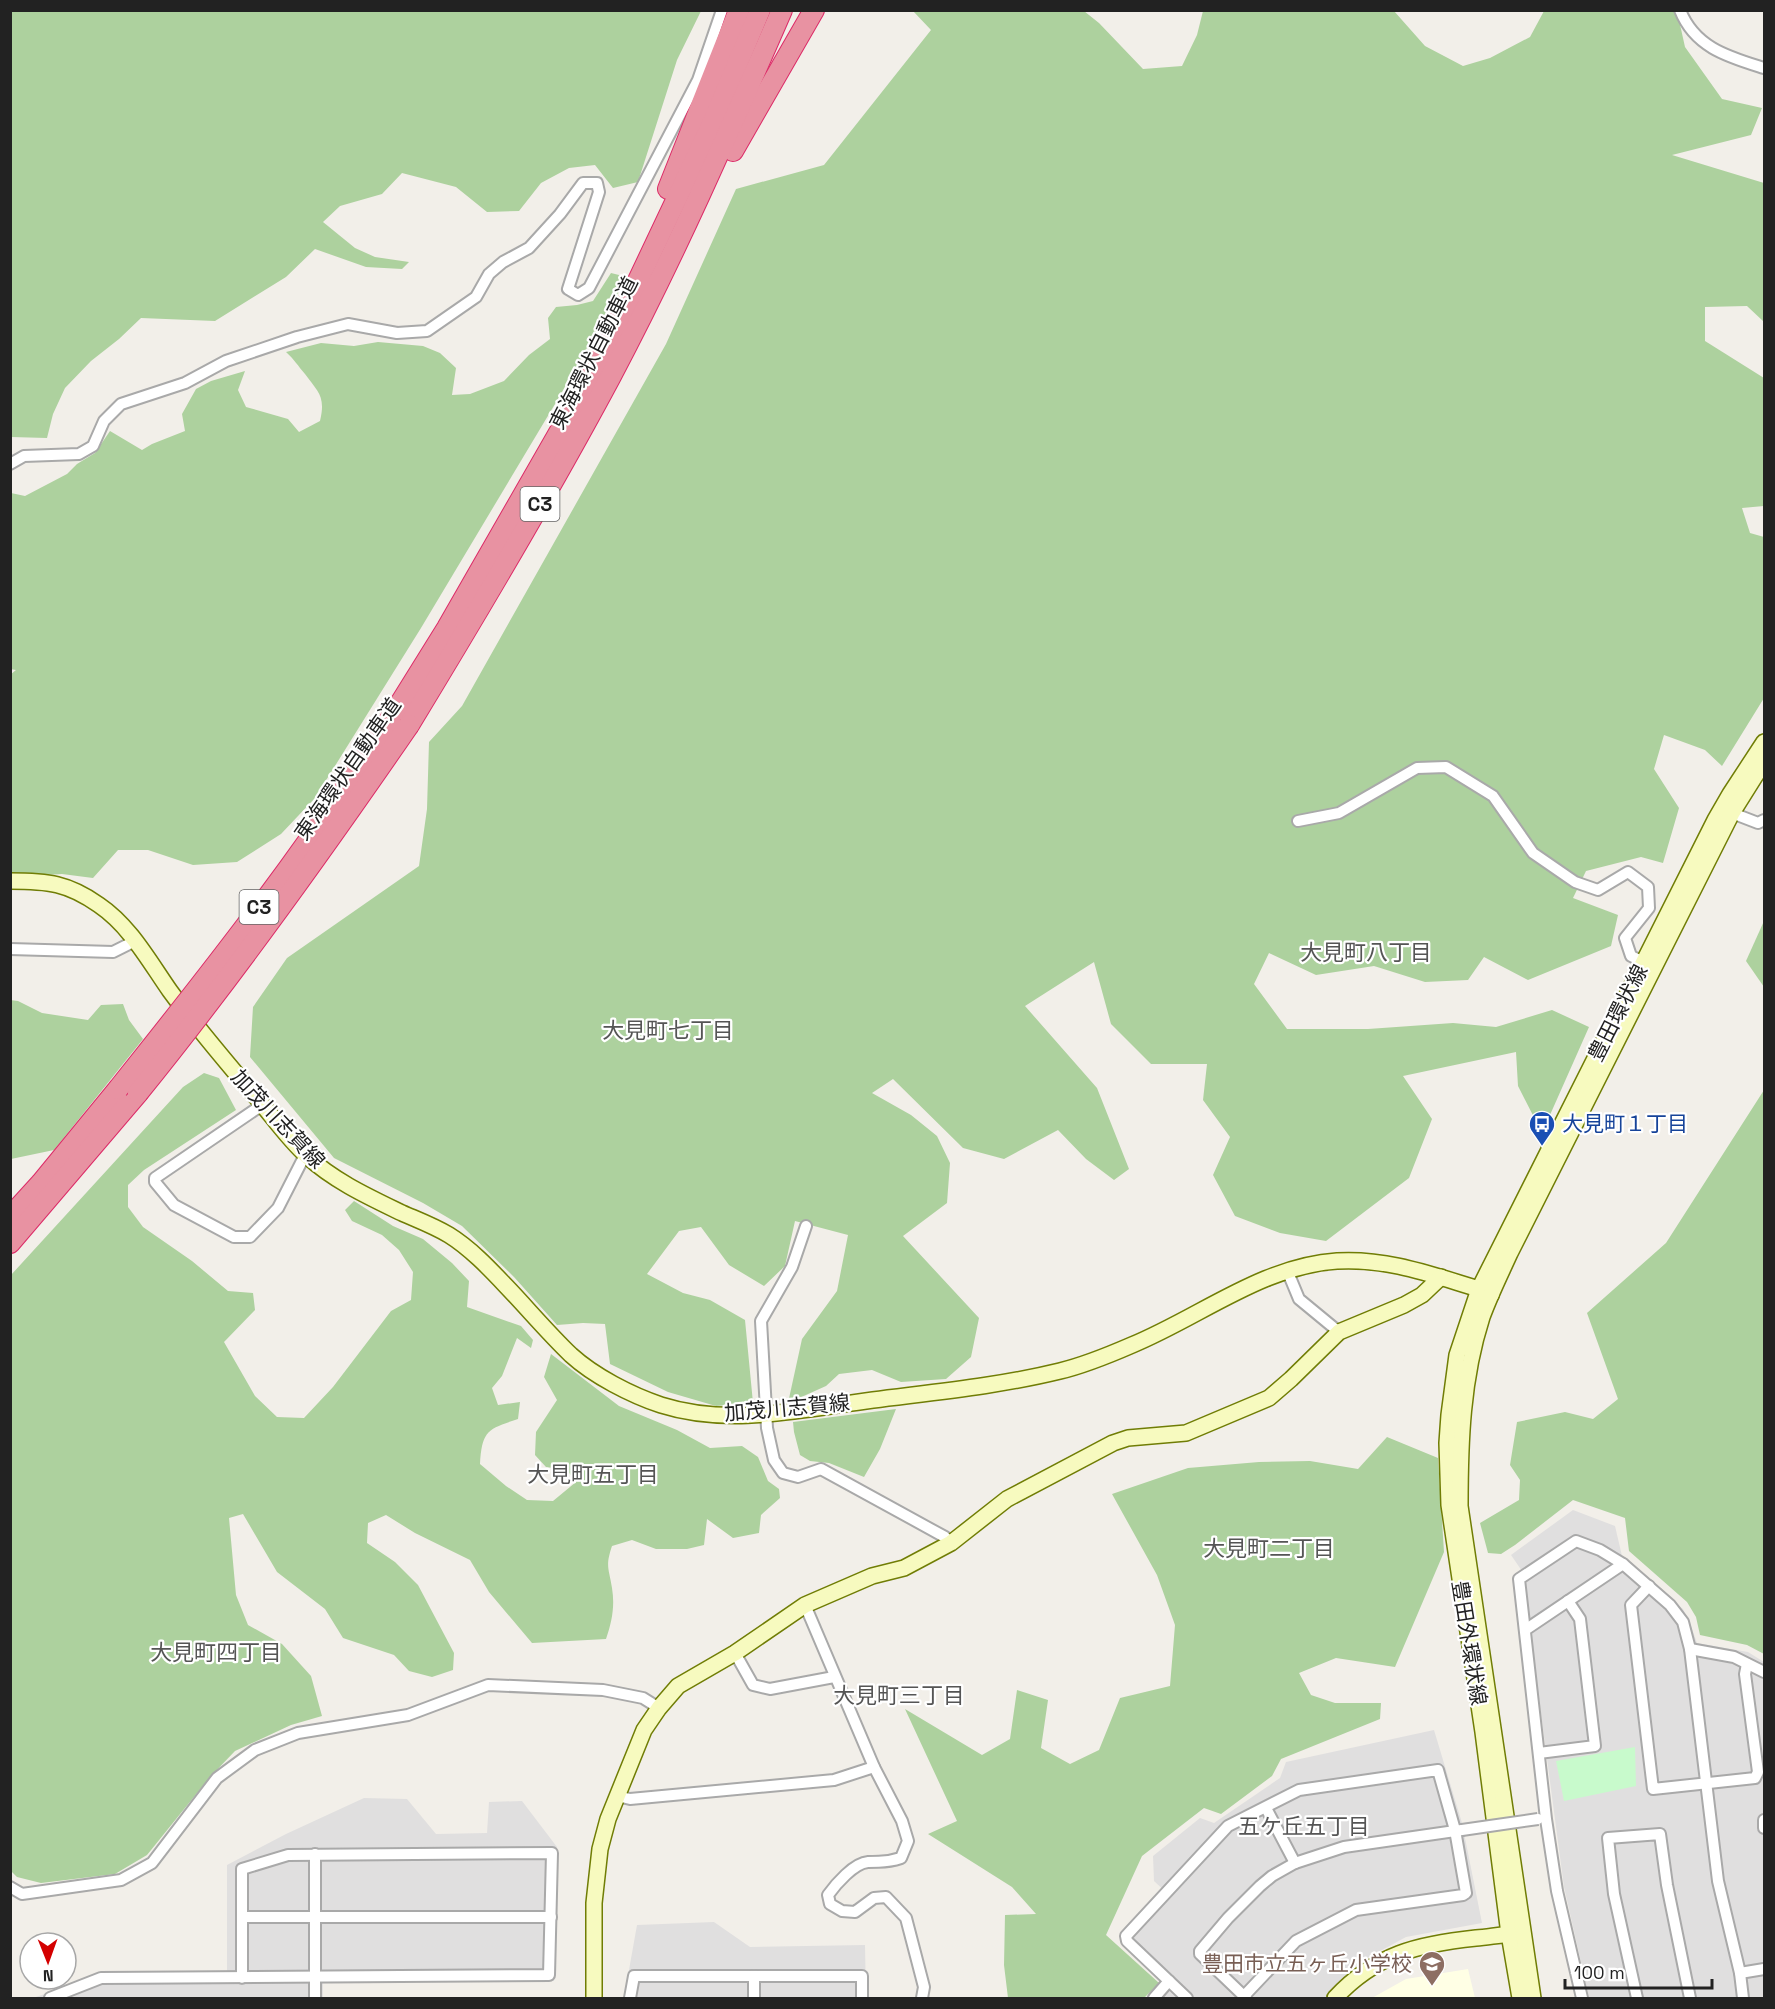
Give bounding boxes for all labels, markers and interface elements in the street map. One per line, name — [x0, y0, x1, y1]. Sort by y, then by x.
street label: 東海環状自動車道 — [543, 272, 644, 434]
road number: C3 — [520, 487, 560, 521]
street label: 東海環状自動車道 — [288, 692, 407, 845]
road number: C3 — [240, 890, 278, 924]
district label: 大見町八丁目 — [1300, 938, 1432, 966]
street label: 豊田環状線 — [1582, 960, 1653, 1066]
district label: 大見町七丁目 — [602, 1016, 734, 1044]
street label: 加茂川志賀線 — [226, 1063, 331, 1174]
bus stop icon: 大見町１丁目 — [1527, 1109, 1557, 1147]
place label: 大見町１丁目 — [1562, 1110, 1688, 1137]
street label: 加茂川志賀線 — [723, 1389, 851, 1426]
district label: 大見町五丁目 — [527, 1460, 659, 1488]
district label: 大見町二丁目 — [1203, 1534, 1335, 1562]
street label: 豊田外環状線 — [1446, 1579, 1493, 1707]
district label: 大見町四丁目 — [150, 1638, 282, 1666]
district label: 大見町三丁目 — [833, 1681, 965, 1709]
district label: 五ケ丘五丁目 — [1238, 1812, 1370, 1840]
north arrow — [18, 1931, 78, 1991]
school or university icon: 豊田市立五ヶ丘小学校 — [1417, 1949, 1447, 1987]
place label: 豊田市立五ヶ丘小学校 — [1202, 1950, 1412, 1977]
scale bar — [1565, 1952, 1712, 1990]
text: 100 m — [1574, 1961, 1625, 1984]
text: N — [43, 1965, 54, 1986]

